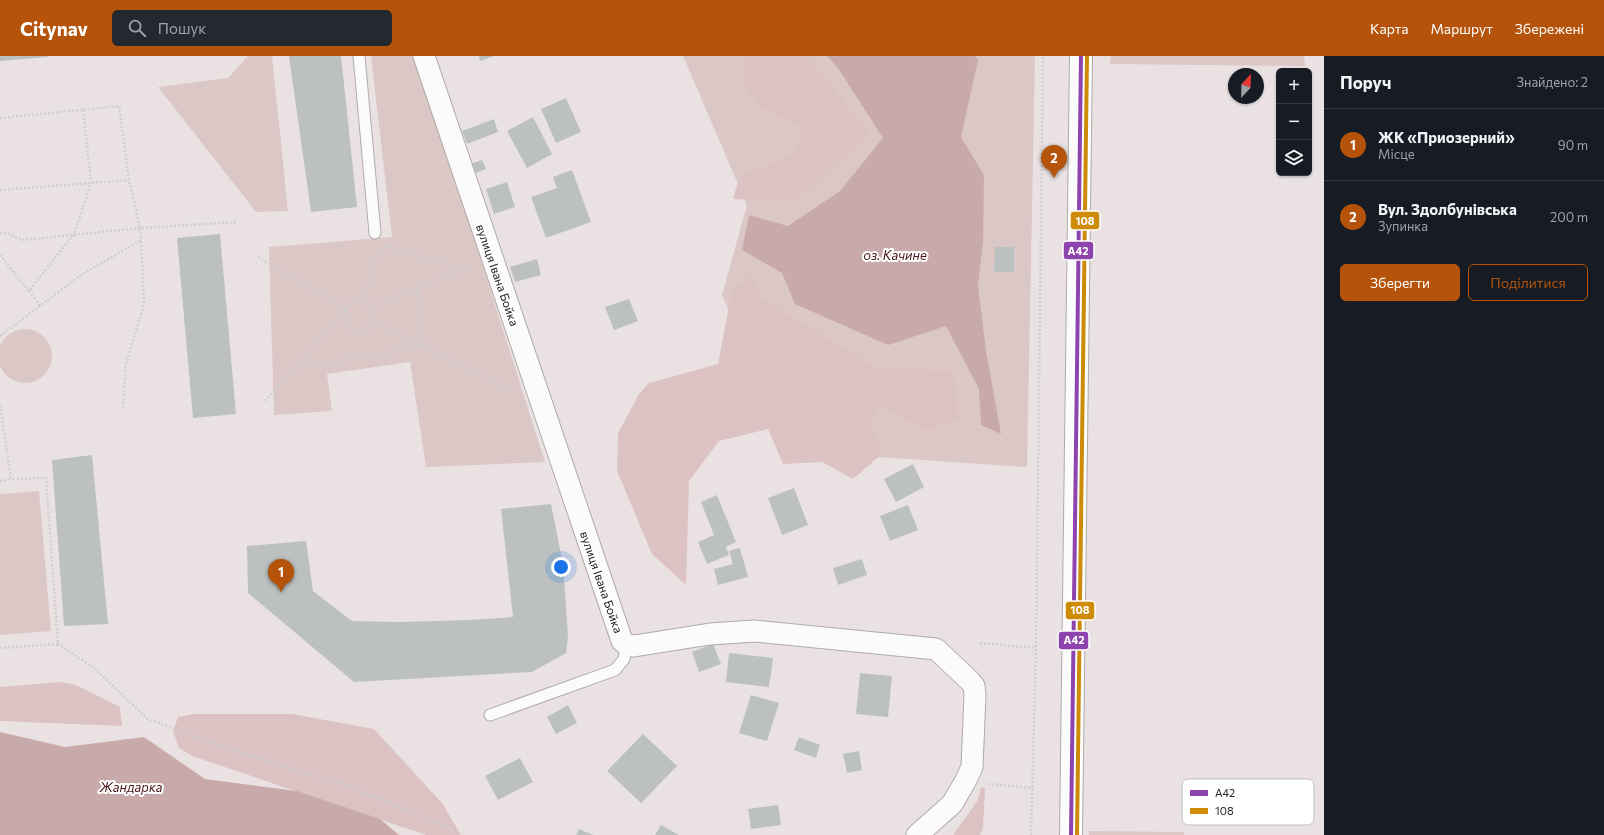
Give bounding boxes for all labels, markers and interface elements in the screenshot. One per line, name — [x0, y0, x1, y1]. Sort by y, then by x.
search box — [112, 10, 392, 46]
text: Citynav — [20, 17, 88, 40]
icon: search — [126, 17, 148, 39]
text: Пошук — [158, 19, 206, 37]
text: Карта — [1370, 20, 1409, 37]
text: Маршрут — [1431, 20, 1493, 37]
text: Збережені — [1515, 20, 1584, 37]
north arrow — [1228, 68, 1264, 104]
map controls — [1276, 68, 1312, 176]
button: + — [1276, 68, 1312, 104]
text: Поруч — [1340, 72, 1391, 93]
text: Знайдено: 2 — [1517, 74, 1588, 90]
button: − — [1276, 104, 1312, 140]
text: ЖК «Приозерний» — [1378, 128, 1515, 146]
text: 1 — [1350, 137, 1356, 153]
text: 90 m — [1558, 137, 1588, 153]
button: layers — [1276, 140, 1312, 176]
pin: 2 — [1041, 145, 1067, 178]
text: Місце — [1378, 146, 1415, 162]
text: Вул. Здолбунівська — [1378, 200, 1517, 218]
text: 2 — [1349, 209, 1357, 225]
text: 200 m — [1550, 209, 1588, 225]
line badge: 108 — [1070, 211, 1100, 230]
text: 108 — [1075, 214, 1095, 227]
text: Зупинка — [1378, 218, 1428, 234]
street label: вулиця Івана Бойка — [474, 222, 522, 328]
line badge: А42 — [1063, 241, 1094, 260]
text: А42 — [1068, 244, 1088, 257]
water label: оз. Качине — [863, 247, 927, 263]
button: Зберегти — [1340, 264, 1460, 301]
button: Поділитися — [1468, 264, 1588, 301]
street label: вулиця Івана Бойка — [578, 529, 626, 635]
your location — [551, 557, 571, 577]
pin: 1 — [268, 559, 294, 592]
line badge: 108 — [1065, 601, 1095, 620]
text: 108 — [1070, 603, 1090, 616]
line badge: А42 — [1058, 631, 1089, 650]
text: А42 — [1064, 633, 1084, 646]
water label: Жандарка — [98, 779, 163, 795]
legend — [1182, 779, 1314, 825]
text: А42 — [1215, 786, 1235, 799]
text: 108 — [1215, 804, 1234, 817]

